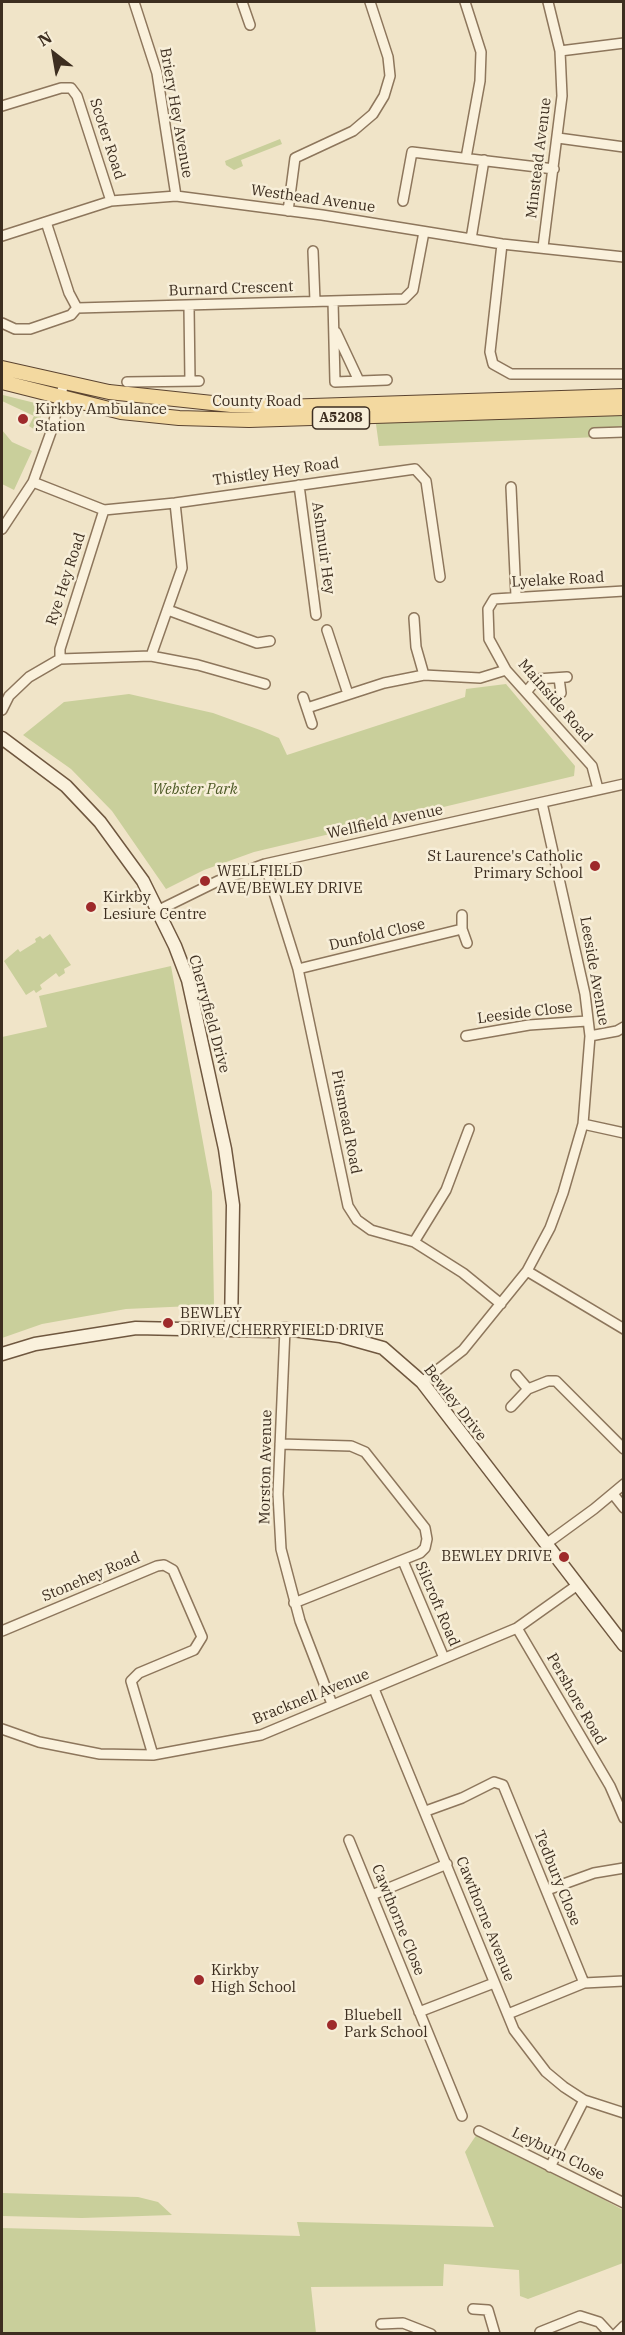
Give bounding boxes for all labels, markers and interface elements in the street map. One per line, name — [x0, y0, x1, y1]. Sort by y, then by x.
north arrow — [24, 24, 84, 84]
text: N — [34, 27, 55, 50]
street label: Briery Hey Avenue — [156, 46, 196, 180]
street label: Scoter Road — [85, 96, 129, 182]
street label: Minstead Avenue — [523, 97, 555, 219]
street label: Westhead Avenue — [250, 181, 376, 217]
street label: Burnard Crescent — [168, 278, 294, 300]
street label: County Road — [212, 393, 302, 411]
place label: Kirkby Ambulance Station — [35, 401, 167, 436]
road number: A5208 — [312, 407, 370, 429]
marker: Kirkby Ambulance Station — [16, 412, 30, 426]
street label: Thistley Hey Road — [212, 454, 340, 490]
street label: Ashmuir Hey — [308, 501, 338, 595]
street label: Rye Hey Road — [43, 530, 89, 628]
street label: Lyelake Road — [511, 569, 605, 591]
street label: Mainside Road — [514, 656, 596, 746]
park label: Webster Park — [152, 781, 238, 799]
street label: Wellfield Avenue — [325, 801, 445, 843]
place label: St Laurence's Catholic Primary School — [427, 848, 583, 883]
marker: St Laurence's Catholic Primary School — [588, 859, 602, 873]
place label: WELLFIELD AVE/BEWLEY DRIVE — [217, 863, 363, 898]
marker: WELLFIELD AVE/BEWLEY DRIVE — [198, 874, 212, 888]
place label: Kirkby Lesiure Centre — [103, 889, 207, 924]
marker: Kirkby Lesiure Centre — [84, 900, 98, 914]
street label: Dunfold Close — [327, 915, 427, 955]
street label: Leeside Avenue — [576, 915, 612, 1027]
street label: Cherryfield Drive — [185, 953, 233, 1075]
street label: Leeside Close — [476, 998, 574, 1028]
street label: Pitsmead Road — [327, 1068, 365, 1176]
place label: BEWLEY DRIVE/CHERRYFIELD DRIVE — [180, 1305, 384, 1340]
marker: BEWLEY DRIVE/CHERRYFIELD DRIVE — [161, 1316, 175, 1330]
street label: Bewley Drive — [420, 1361, 490, 1445]
street label: Morston Avenue — [256, 1409, 276, 1525]
street label: Stonehey Road — [39, 1548, 143, 1606]
place label: BEWLEY DRIVE — [441, 1548, 552, 1566]
marker: BEWLEY DRIVE — [557, 1550, 571, 1564]
street label: Silcroft Road — [411, 1559, 463, 1649]
street label: Pershore Road — [542, 1650, 610, 1748]
street label: Bracknell Avenue — [250, 1665, 372, 1729]
street label: Tedbury Close — [530, 1828, 584, 1928]
street label: Cawthorne Avenue — [452, 1854, 518, 1984]
street label: Cawthorne Close — [368, 1862, 428, 1978]
place label: Kirkby High School — [211, 1962, 296, 1997]
marker: Kirkby High School — [192, 1973, 206, 1987]
place label: Bluebell Park School — [344, 2007, 428, 2042]
marker: Bluebell Park School — [325, 2018, 339, 2032]
street label: Leyburn Close — [509, 2124, 607, 2184]

